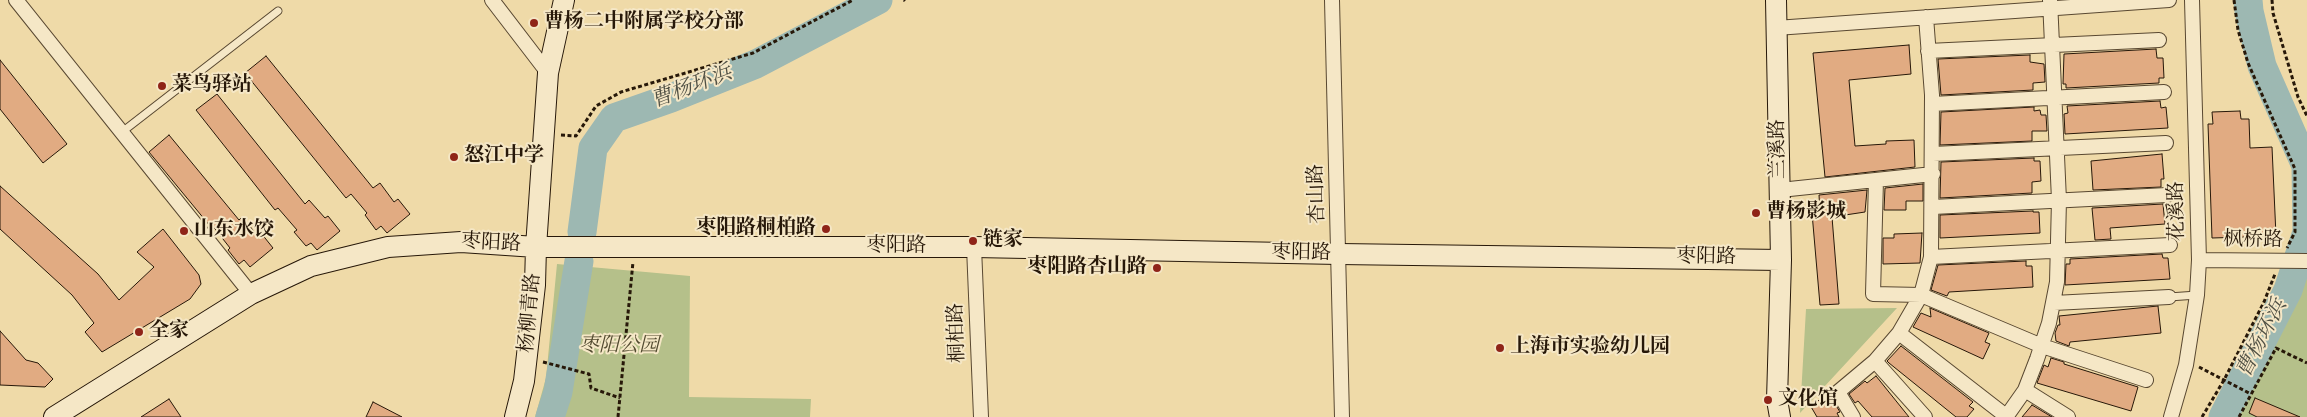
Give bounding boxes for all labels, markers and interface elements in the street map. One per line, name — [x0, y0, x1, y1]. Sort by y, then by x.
place label: 曹杨二中附属学校分部 — [544, 11, 744, 35]
marker: 曹杨二中附属学校分部 — [528, 17, 540, 29]
water label: 曹杨环浜 — [648, 61, 736, 115]
place label: 菜鸟驿站 — [172, 74, 252, 98]
marker: 菜鸟驿站 — [156, 80, 168, 92]
street label: 兰溪路 — [1766, 119, 1792, 179]
place label: 怒江中学 — [464, 145, 544, 169]
marker: 怒江中学 — [448, 151, 460, 163]
street label: 杏山路 — [1305, 164, 1331, 224]
street label: 花溪路 — [2165, 181, 2191, 241]
place label: 曹杨影城 — [1766, 201, 1846, 225]
marker: 曹杨影城 — [1750, 207, 1762, 219]
place label: 枣阳路桐柏路 — [696, 217, 816, 241]
place label: 山东水饺 — [194, 219, 274, 243]
marker: 枣阳路桐柏路 — [820, 223, 832, 235]
marker: 山东水饺 — [178, 225, 190, 237]
street label: 枫桥路 — [2223, 228, 2283, 254]
place label: 链家 — [983, 229, 1023, 253]
street label: 枣阳路 — [460, 230, 522, 258]
street label: 枣阳路 — [866, 235, 926, 259]
marker: 链家 — [967, 235, 979, 247]
street label: 枣阳路 — [1271, 241, 1331, 267]
street label: 枣阳路 — [1676, 245, 1736, 271]
place label: 枣阳路杏山路 — [1027, 256, 1147, 280]
marker: 枣阳路杏山路 — [1151, 262, 1163, 274]
street label: 杨柳青路 — [516, 272, 546, 354]
water label: 曹杨环浜 — [2233, 296, 2293, 382]
street label: 桐柏路 — [945, 303, 971, 363]
place label: 全家 — [149, 320, 189, 344]
marker: 全家 — [133, 326, 145, 338]
park label: 枣阳公园 — [579, 335, 659, 359]
place label: 上海市实验幼儿园 — [1510, 336, 1670, 360]
marker: 上海市实验幼儿园 — [1494, 342, 1506, 354]
place label: 文化馆 — [1778, 388, 1838, 412]
marker: 文化馆 — [1762, 394, 1774, 406]

